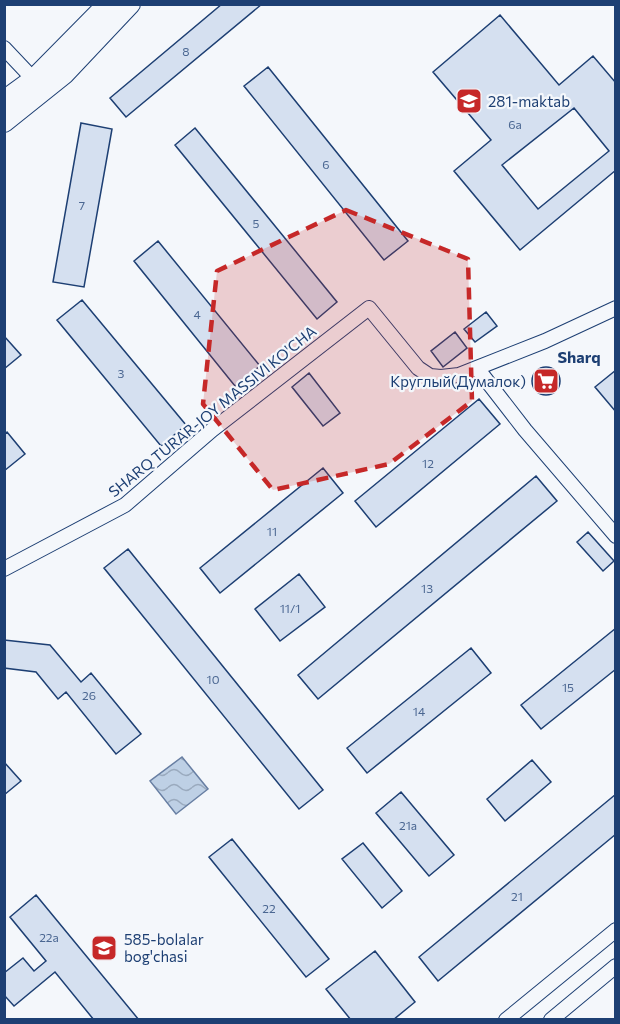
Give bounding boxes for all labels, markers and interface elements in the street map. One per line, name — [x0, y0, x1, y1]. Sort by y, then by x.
house number: 8 — [182, 44, 190, 58]
school or university icon: 281-maktab — [454, 86, 484, 116]
place label: 281-maktab — [488, 92, 570, 110]
house number: 6a — [508, 117, 522, 131]
house number: 6 — [322, 157, 330, 171]
house number: 7 — [79, 198, 85, 212]
house number: 5 — [253, 216, 260, 230]
house number: 4 — [193, 307, 201, 321]
street label: SHARQ TURAR-JOY MASSIVI KO'CHA — [105, 322, 319, 500]
district label: Sharq — [557, 347, 601, 366]
house number: 3 — [118, 366, 125, 380]
supermarket icon: Круглый(Думалок) — [531, 366, 561, 396]
place label: Круглый(Думалок) — [390, 372, 526, 390]
house number: 12 — [422, 456, 434, 470]
house number: 11 — [267, 524, 277, 538]
house number: 13 — [421, 581, 433, 595]
house number: 11/1 — [280, 601, 300, 615]
house number: 10 — [207, 672, 220, 686]
house number: 15 — [562, 680, 574, 694]
house number: 26 — [82, 688, 96, 702]
house number: 14 — [413, 704, 425, 718]
house number: 21а — [399, 818, 417, 832]
house number: 21 — [511, 889, 523, 903]
house number: 22 — [262, 901, 276, 915]
house number: 22a — [39, 930, 59, 944]
place label: 585-bolalar bog'chasi — [124, 930, 204, 965]
school or university icon: 585-bolalar bog'chasi — [89, 933, 119, 963]

